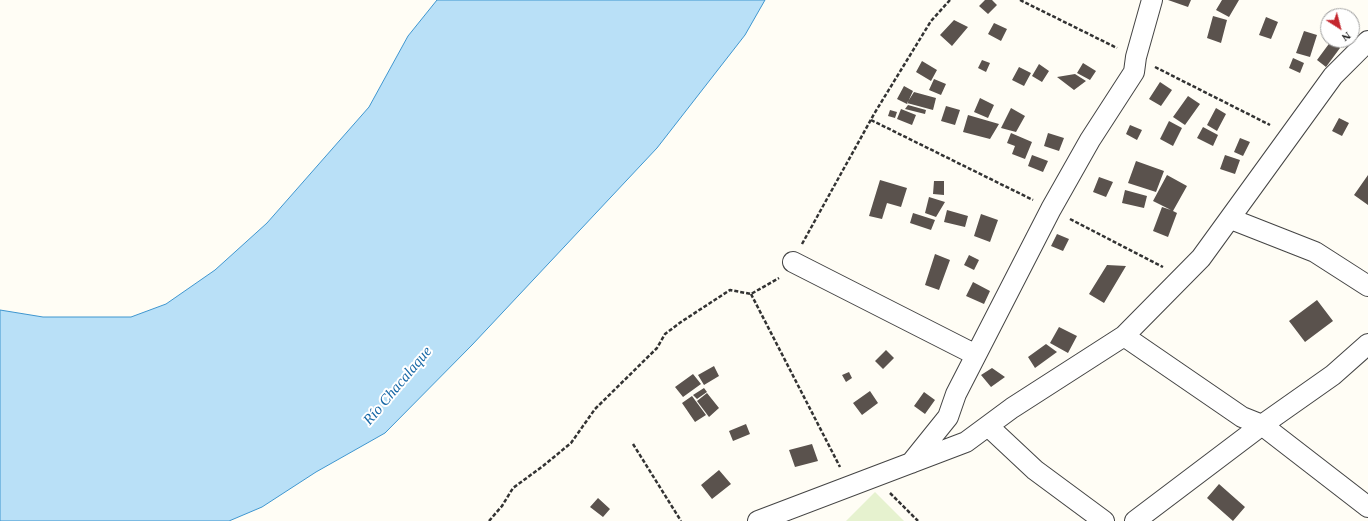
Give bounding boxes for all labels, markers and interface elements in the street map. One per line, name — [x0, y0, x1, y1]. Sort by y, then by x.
north arrow — [1320, 8, 1360, 48]
text: N — [1340, 30, 1353, 44]
water label: Río Chacalaque — [360, 343, 436, 429]

